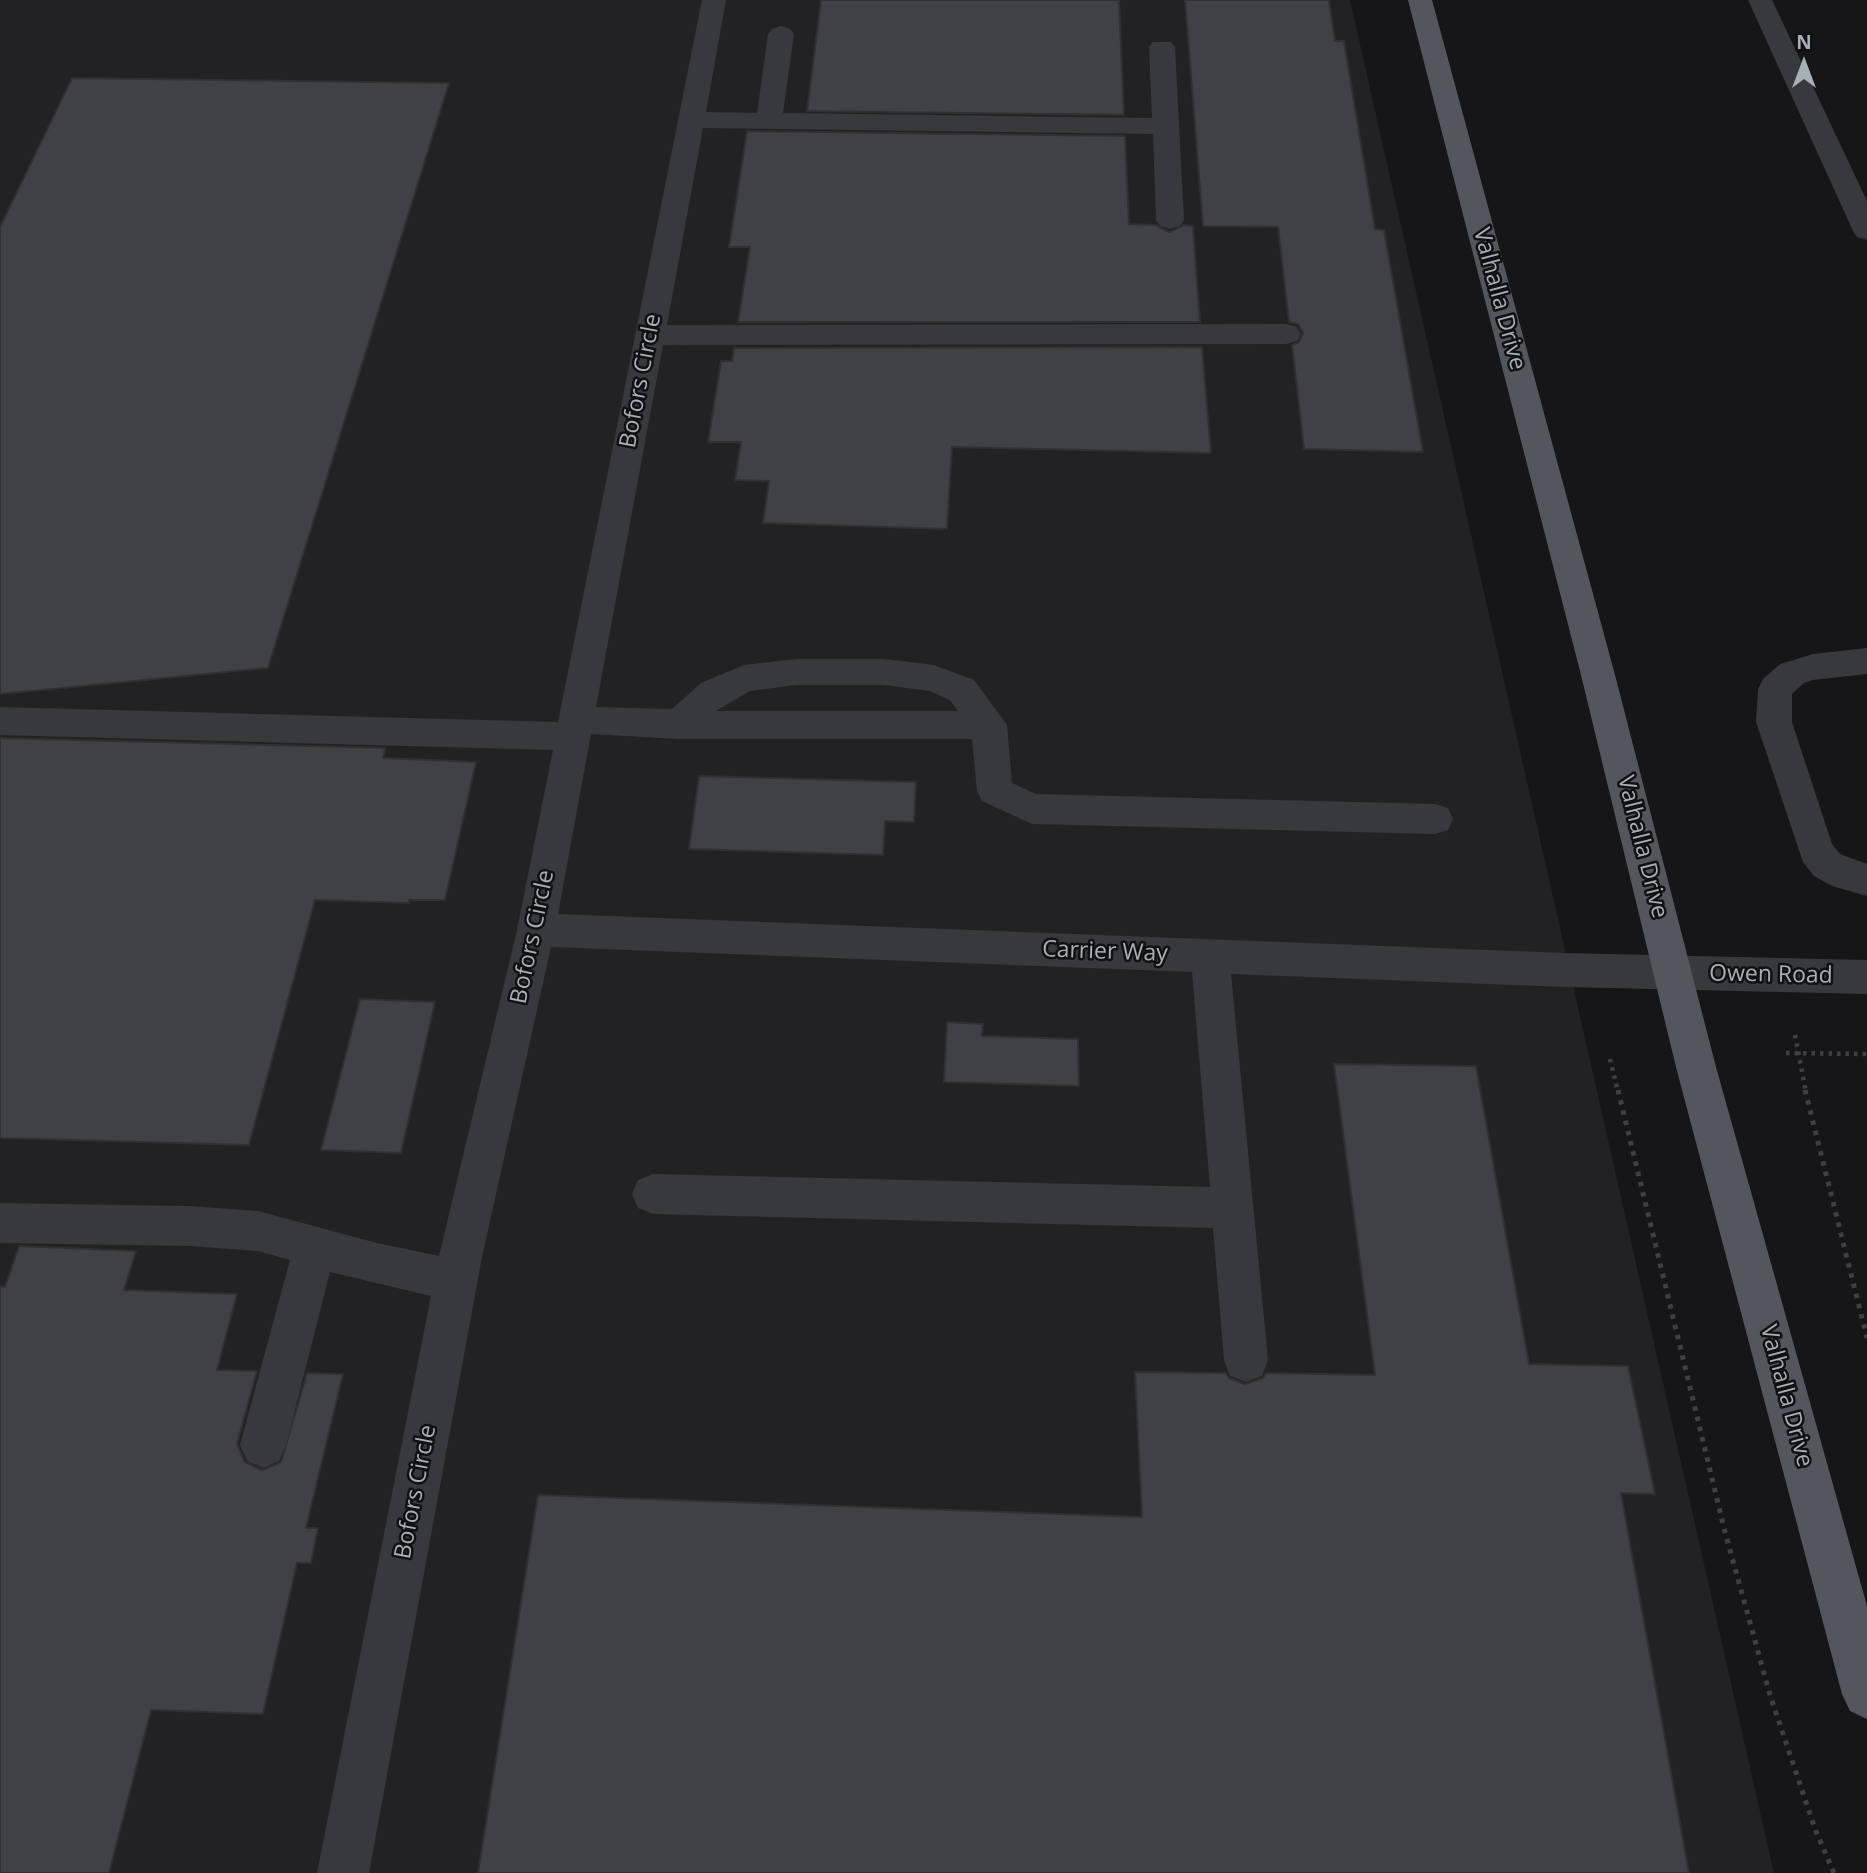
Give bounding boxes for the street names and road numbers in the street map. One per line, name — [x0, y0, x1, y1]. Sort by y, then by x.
street label: Valhalla Drive — [1467, 225, 1531, 373]
street label: Bofors Circle — [614, 312, 668, 450]
street label: Valhalla Drive — [1611, 773, 1673, 921]
street label: Bofors Circle — [505, 868, 561, 1006]
street label: Carrier Way — [1042, 936, 1168, 968]
street label: Owen Road — [1709, 960, 1833, 990]
street label: Valhalla Drive — [1754, 1322, 1818, 1470]
street label: Bofors Circle — [389, 1423, 443, 1561]

